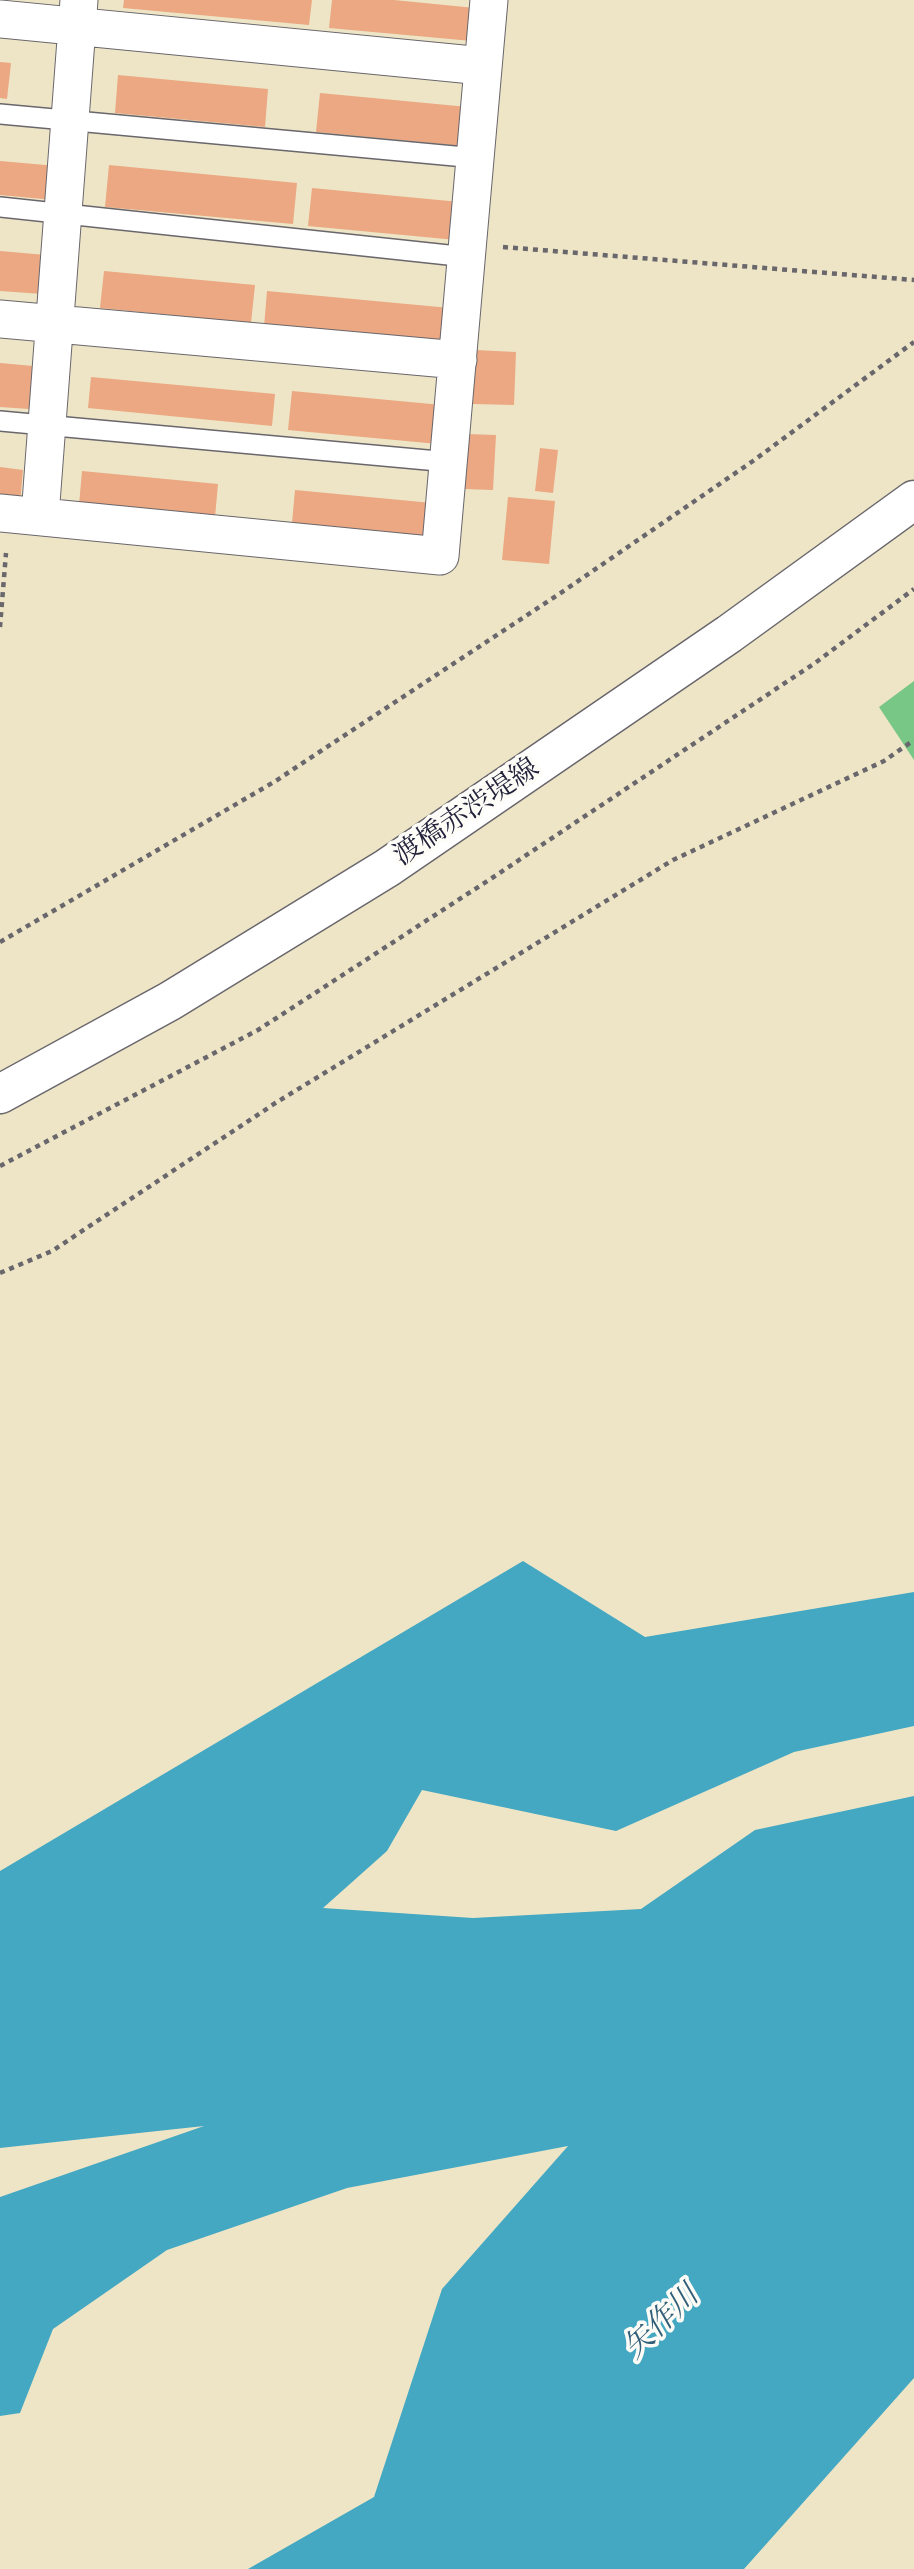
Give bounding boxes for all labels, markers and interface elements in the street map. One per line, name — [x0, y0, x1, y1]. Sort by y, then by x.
street label: 渡橋赤渋堤線 — [388, 752, 546, 874]
water label: 矢作川 — [617, 2279, 707, 2367]

